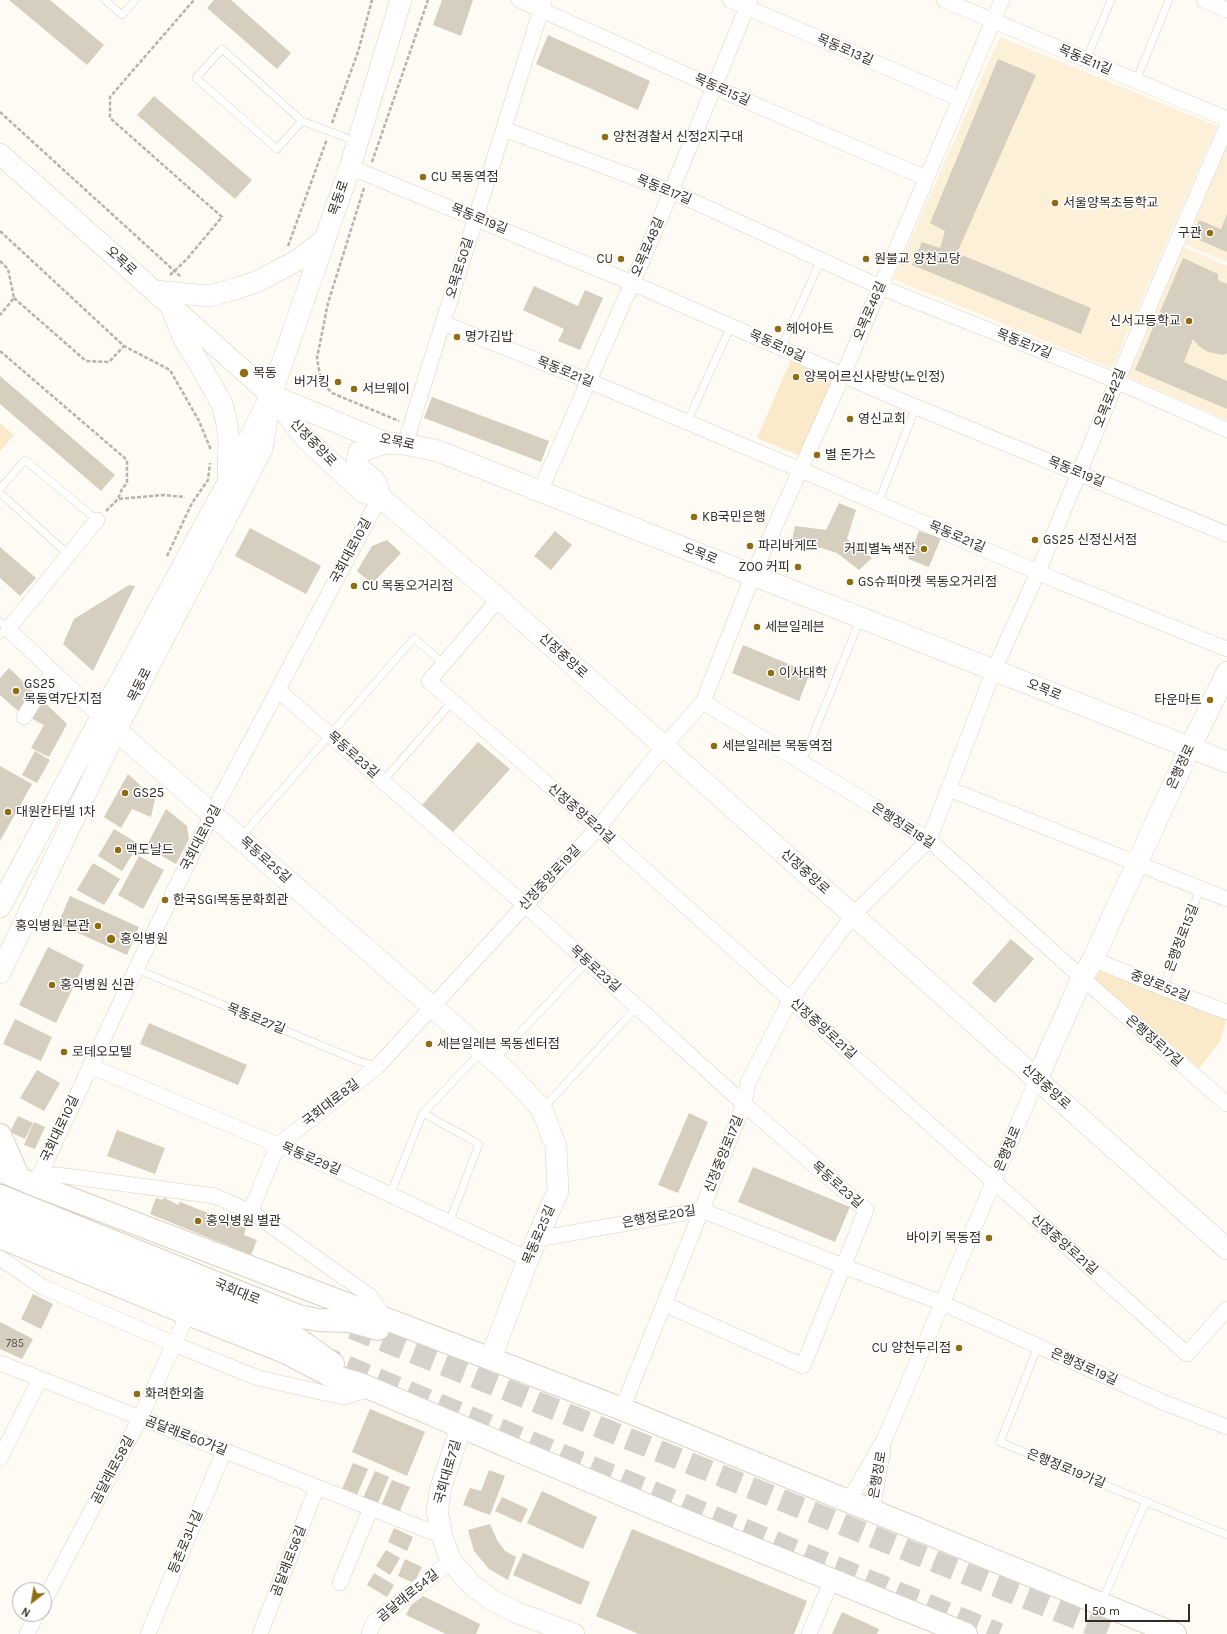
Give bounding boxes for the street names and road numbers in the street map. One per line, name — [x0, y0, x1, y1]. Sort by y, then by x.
street label: 목동로13길 — [814, 31, 876, 69]
street label: 목동로11길 — [1056, 42, 1114, 78]
street label: 목동로15길 — [692, 71, 752, 109]
street label: 목동로17길 — [634, 172, 694, 208]
street label: 목동로 — [326, 178, 352, 218]
street label: 목동로19길 — [448, 201, 510, 237]
street label: 오목로48길 — [628, 215, 668, 279]
street label: 오목로50길 — [443, 236, 477, 300]
street label: 오목로 — [102, 243, 140, 279]
street label: 오목로46길 — [851, 279, 889, 343]
street label: 목동로17길 — [994, 326, 1054, 362]
street label: 목동로19길 — [747, 327, 807, 365]
street label: 목동로21길 — [534, 354, 596, 390]
street label: 오목로42길 — [1091, 366, 1129, 430]
street label: 신정중앙로 — [287, 416, 339, 470]
street label: 오목로 — [378, 431, 416, 453]
street label: 목동로19길 — [1045, 454, 1107, 490]
street label: 국회대로10길 — [327, 516, 375, 586]
street label: 목동로21길 — [926, 518, 988, 556]
street label: 오목로 — [680, 540, 720, 568]
street label: 신정중앙로 — [536, 630, 590, 682]
street label: 목동로 — [125, 665, 155, 705]
street label: 오목로 — [1024, 676, 1064, 704]
street label: 목동로23길 — [324, 728, 382, 782]
street label: 은행정로 — [1164, 742, 1198, 792]
street label: 신정중앙로21길 — [544, 781, 618, 847]
street label: 은행정로18길 — [869, 800, 937, 852]
street label: 국회대로10길 — [178, 802, 224, 874]
street label: 목동로25길 — [236, 834, 294, 886]
street label: 신정중앙로19길 — [516, 842, 584, 914]
street label: 신정중앙로 — [778, 846, 832, 898]
street label: 은행정로15길 — [1162, 902, 1202, 974]
street label: 목동로23길 — [566, 942, 624, 996]
street label: 중앙로52길 — [1128, 967, 1192, 1005]
street label: 신정중앙로21길 — [787, 995, 859, 1063]
street label: 목동로27길 — [225, 1000, 287, 1038]
street label: 은행정로17길 — [1122, 1012, 1186, 1070]
street label: 신정중앙로 — [1019, 1061, 1073, 1113]
street label: 국회대로8길 — [299, 1076, 363, 1130]
street label: 국회대로10길 — [38, 1093, 82, 1165]
street label: 신정중앙로17길 — [701, 1113, 747, 1195]
street label: 은행정로 — [991, 1124, 1025, 1174]
street label: 목동로29길 — [279, 1140, 343, 1178]
street label: 목동로23길 — [808, 1158, 866, 1212]
street label: 목동로25길 — [520, 1203, 558, 1267]
street label: 은행정로20길 — [621, 1203, 697, 1231]
street label: 신정중앙로21길 — [1027, 1212, 1101, 1278]
street label: 국회대로 — [212, 1276, 262, 1308]
street label: 은행정로19길 — [1048, 1345, 1120, 1389]
street label: 곰달래로60가길 — [143, 1413, 229, 1459]
street label: 곰달래로58길 — [88, 1433, 138, 1507]
street label: 국회대로7길 — [431, 1438, 465, 1506]
street label: 은행정로19가길 — [1024, 1446, 1108, 1492]
street label: 은행정로 — [866, 1450, 890, 1500]
street label: 등촌로3나길 — [166, 1508, 206, 1576]
street label: 곰달래로56길 — [268, 1523, 310, 1599]
street label: 곰달래로54길 — [374, 1567, 442, 1625]

